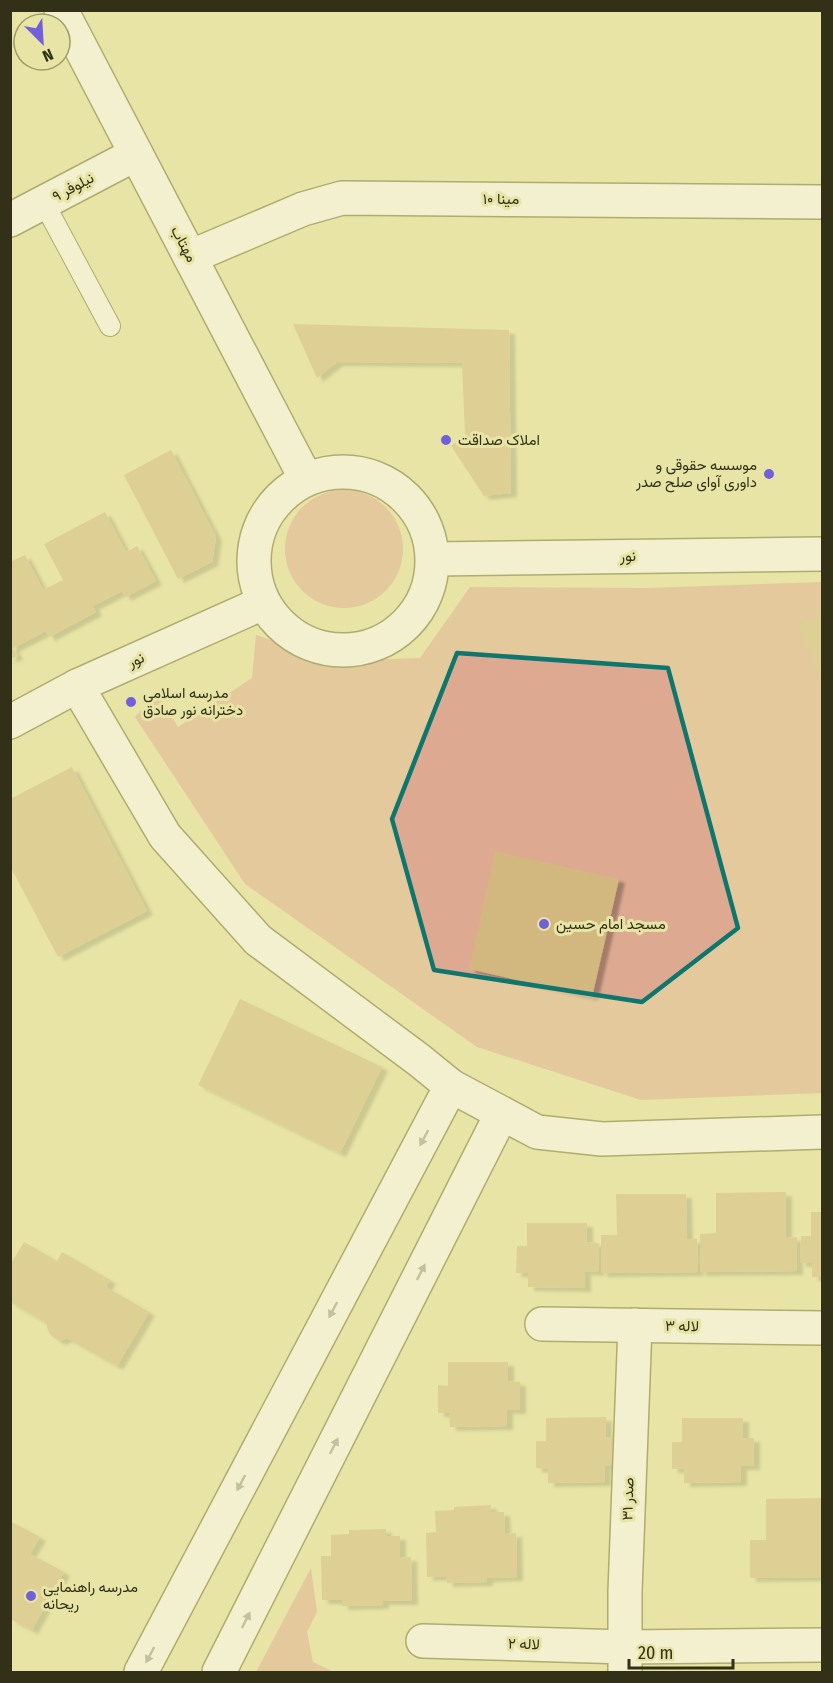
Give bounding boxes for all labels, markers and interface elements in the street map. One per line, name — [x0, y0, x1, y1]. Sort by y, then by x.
north arrow — [12, 12, 72, 72]
text: N — [40, 45, 56, 66]
street label: نیلوفر ۹ — [49, 169, 97, 205]
street label: مینا ۱۰ — [483, 190, 519, 208]
street label: مهتاب — [167, 223, 201, 265]
place label: املاک صداقت — [458, 431, 540, 449]
marker: املاک صداقت — [439, 433, 453, 447]
place label: موسسه حقوقی و داوری آوای صلح صدر — [635, 456, 757, 493]
marker: موسسه حقوقی و داوری آوای صلح صدر — [762, 467, 776, 481]
street label: نور — [619, 547, 636, 565]
street label: نور — [124, 649, 147, 672]
place label: مدرسه اسلامی دخترانه نور صادق — [143, 684, 243, 719]
marker: مدرسه اسلامی دخترانه نور صادق — [124, 695, 138, 709]
place label: مسجد امام‌ حسین — [556, 915, 666, 934]
marker: مسجد امام‌ حسین — [537, 917, 551, 931]
one-way arrow — [419, 1130, 429, 1147]
one-way arrow — [416, 1263, 426, 1281]
one-way arrow — [328, 1302, 338, 1319]
street label: لاله ۳ — [665, 1317, 699, 1335]
one-way arrow — [329, 1438, 338, 1455]
one-way arrow — [237, 1474, 247, 1492]
street label: صدر ۳۱ — [618, 1477, 638, 1521]
place label: مدرسه راهنمایی ریحانه — [43, 1578, 138, 1613]
marker: مدرسه راهنمایی ریحانه — [24, 1589, 38, 1603]
one-way arrow — [241, 1612, 251, 1629]
scale bar — [629, 1632, 732, 1670]
street label: لاله ۲ — [508, 1634, 540, 1654]
text: 20 m — [638, 1642, 673, 1664]
one-way arrow — [145, 1647, 155, 1664]

